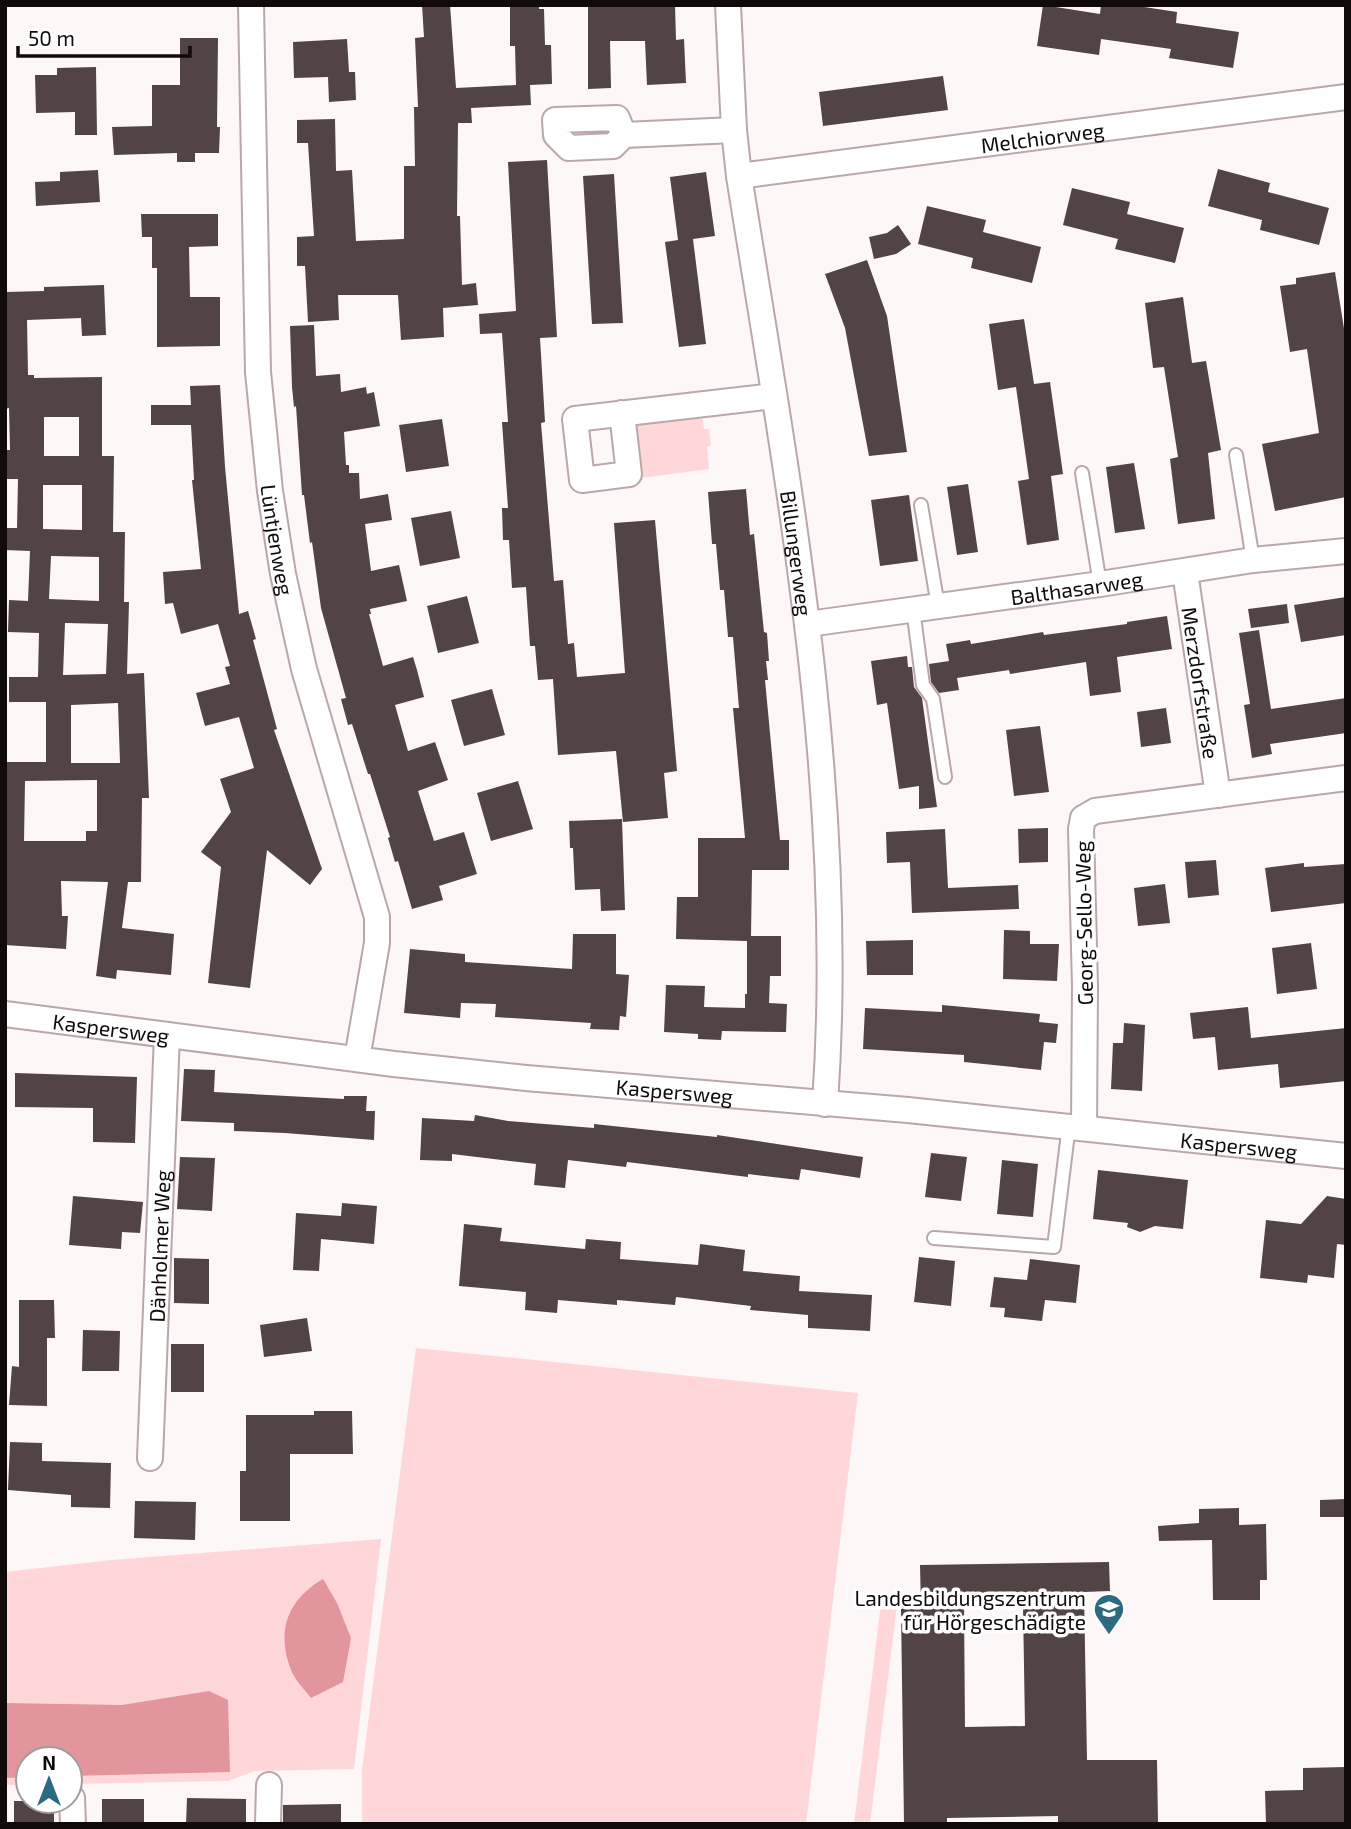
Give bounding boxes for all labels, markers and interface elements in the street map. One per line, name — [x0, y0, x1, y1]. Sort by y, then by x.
scale bar — [18, 14, 189, 58]
text: 50 m — [28, 25, 75, 50]
street label: Melchiorweg — [979, 116, 1106, 157]
street label: Lüntjenweg — [257, 483, 300, 598]
street label: Billungerweg — [777, 489, 818, 618]
street label: Balthasarweg — [1009, 565, 1145, 609]
street label: Merzdorfstraße — [1178, 605, 1225, 760]
street label: Georg-Sello-Weg — [1069, 840, 1097, 1006]
street label: Kaspersweg — [51, 1008, 171, 1048]
street label: Kaspersweg — [615, 1073, 734, 1108]
street label: Kaspersweg — [1179, 1126, 1299, 1163]
street label: Dänholmer Weg — [143, 1169, 174, 1323]
place label: Landesbildungszentrum für Hörgeschädigte — [855, 1585, 1086, 1634]
school or university icon: Landesbildungszentrum für Hörgeschädigte — [1092, 1592, 1126, 1636]
north arrow — [14, 1745, 84, 1815]
text: N — [42, 1751, 56, 1774]

